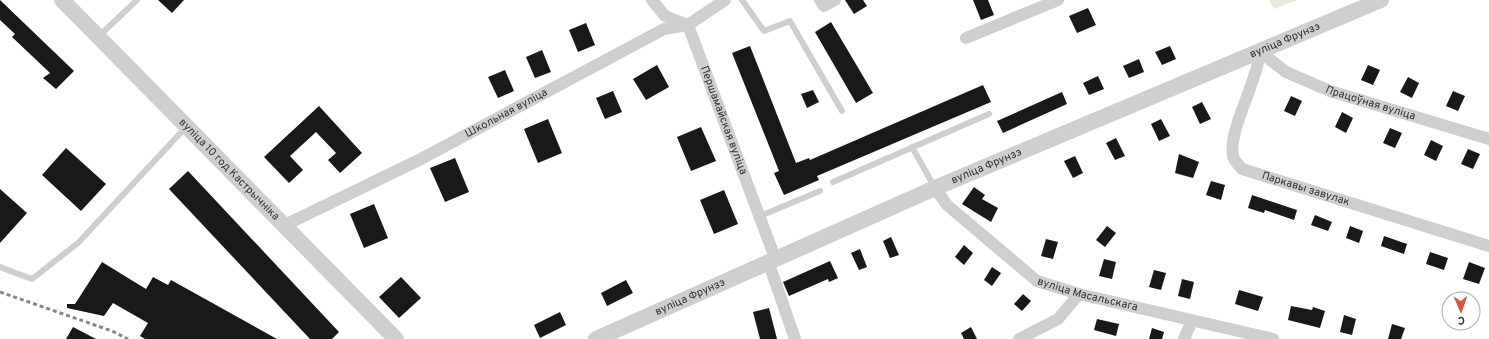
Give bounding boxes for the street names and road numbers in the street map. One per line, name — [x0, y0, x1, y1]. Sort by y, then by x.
street label: вуліца Фрунзэ — [1248, 19, 1322, 62]
street label: Першамайская вуліца — [697, 64, 750, 177]
street label: Працоўная вуліца — [1323, 83, 1417, 124]
street label: Школьная вуліца — [463, 85, 550, 141]
street label: вуліца 10 год Кастрычніка — [176, 116, 282, 224]
street label: вуліца Фрунзэ — [949, 145, 1024, 187]
street label: Паркавы завулак — [1260, 169, 1352, 209]
street label: вуліца Фрунзэ — [653, 275, 727, 319]
street label: вуліца Масальскага — [1036, 275, 1139, 314]

